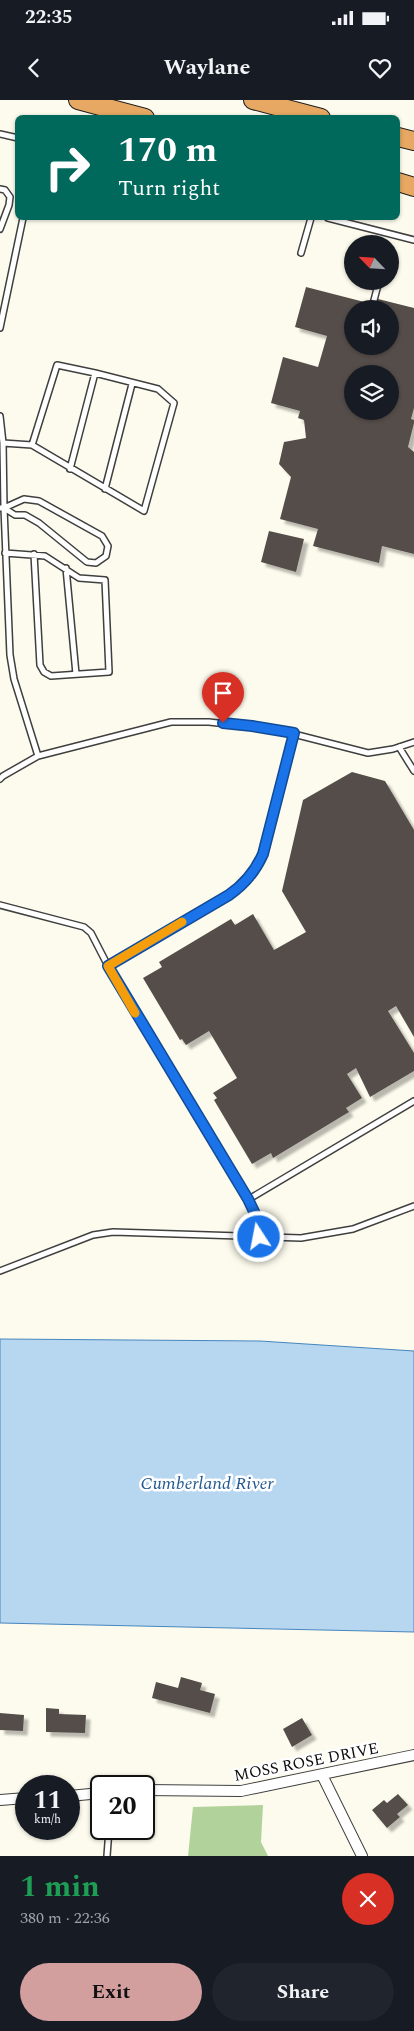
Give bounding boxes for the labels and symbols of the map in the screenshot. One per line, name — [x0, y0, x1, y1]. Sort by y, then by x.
north arrow — [344, 235, 399, 290]
pin — [202, 672, 244, 723]
position arrow — [232, 1210, 284, 1262]
water label: Cumberland River — [140, 1470, 274, 1497]
street label: MOSS ROSE DRIVE — [232, 1736, 381, 1788]
speed limit sign: 20 — [90, 1775, 155, 1840]

